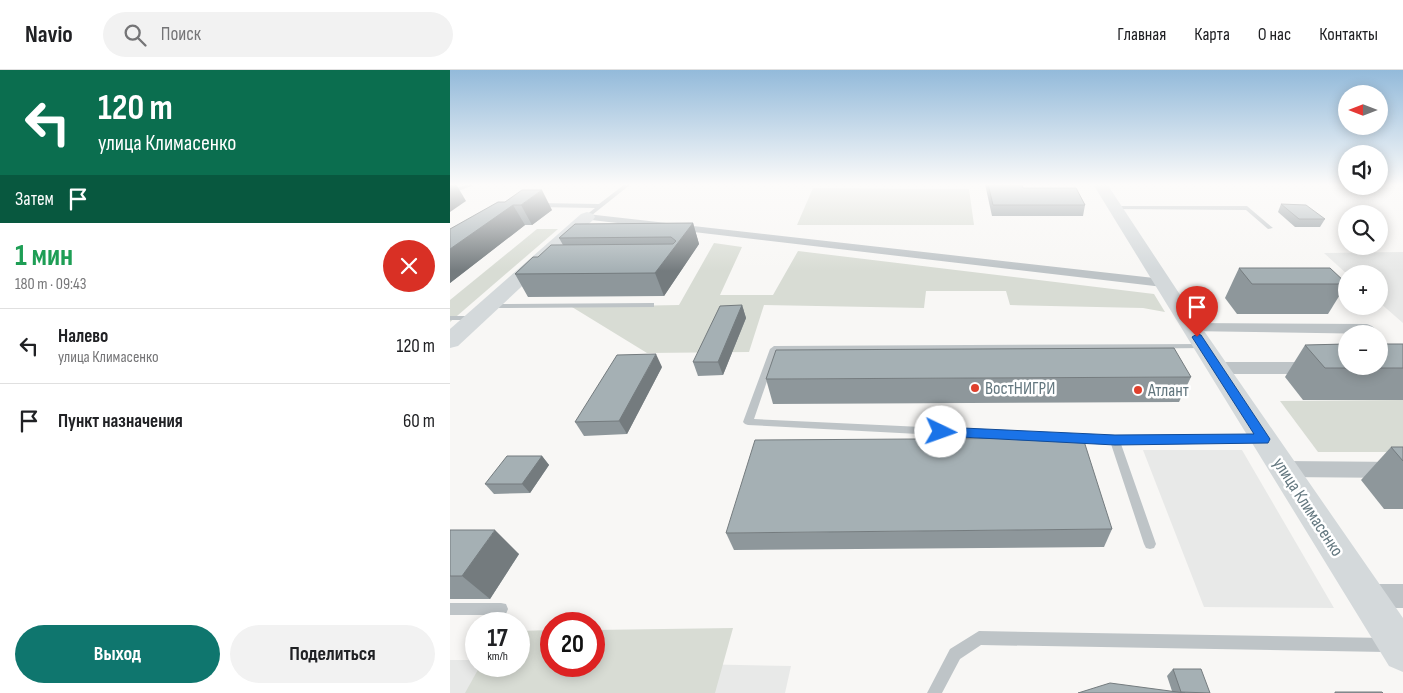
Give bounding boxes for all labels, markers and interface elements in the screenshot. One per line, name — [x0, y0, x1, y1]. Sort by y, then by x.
search box — [103, 12, 453, 57]
text: Navio — [25, 20, 73, 49]
icon: search — [121, 21, 149, 49]
text: Поиск — [161, 23, 201, 46]
text: Главная — [1117, 24, 1166, 45]
text: Карта — [1194, 24, 1230, 45]
text: О нас — [1258, 24, 1291, 45]
text: Контакты — [1319, 24, 1378, 45]
north arrow — [1338, 85, 1388, 135]
map controls — [1338, 85, 1388, 375]
text: 120 m — [98, 87, 173, 130]
icon: left — [15, 90, 80, 155]
text: улица Климасенко — [98, 130, 236, 157]
button: sound — [1338, 145, 1388, 195]
icon: arrive — [64, 185, 92, 213]
text: Затем — [15, 188, 54, 211]
button: search — [1338, 205, 1388, 255]
text: 1 мин — [15, 238, 73, 274]
button: close — [383, 240, 435, 292]
button: + — [1338, 265, 1388, 315]
text: 180 m · 09:43 — [15, 275, 87, 294]
pin — [1176, 286, 1218, 337]
icon: arrive — [1183, 293, 1211, 321]
text: Налево — [58, 325, 108, 348]
button: − — [1338, 325, 1388, 375]
icon: left — [15, 332, 43, 360]
text: 120 m — [397, 335, 435, 358]
text: улица Климасенко — [58, 348, 159, 367]
place label: ВостНИГРИ — [985, 378, 1055, 399]
place label: Атлант — [1147, 380, 1189, 401]
marker: ВостНИГРИ — [969, 382, 981, 394]
marker: Атлант — [1132, 384, 1144, 396]
position arrow — [914, 405, 966, 457]
icon: arrive — [15, 407, 43, 435]
text: Пункт назначения — [58, 410, 183, 433]
text: 60 m — [403, 410, 435, 433]
street label: улица Климасенко — [1268, 454, 1348, 560]
speed limit sign: 20 — [540, 612, 605, 677]
text: 17 — [487, 623, 508, 654]
button: Выход — [15, 625, 220, 683]
button: Поделиться — [230, 625, 435, 683]
text: km/h — [487, 649, 508, 664]

